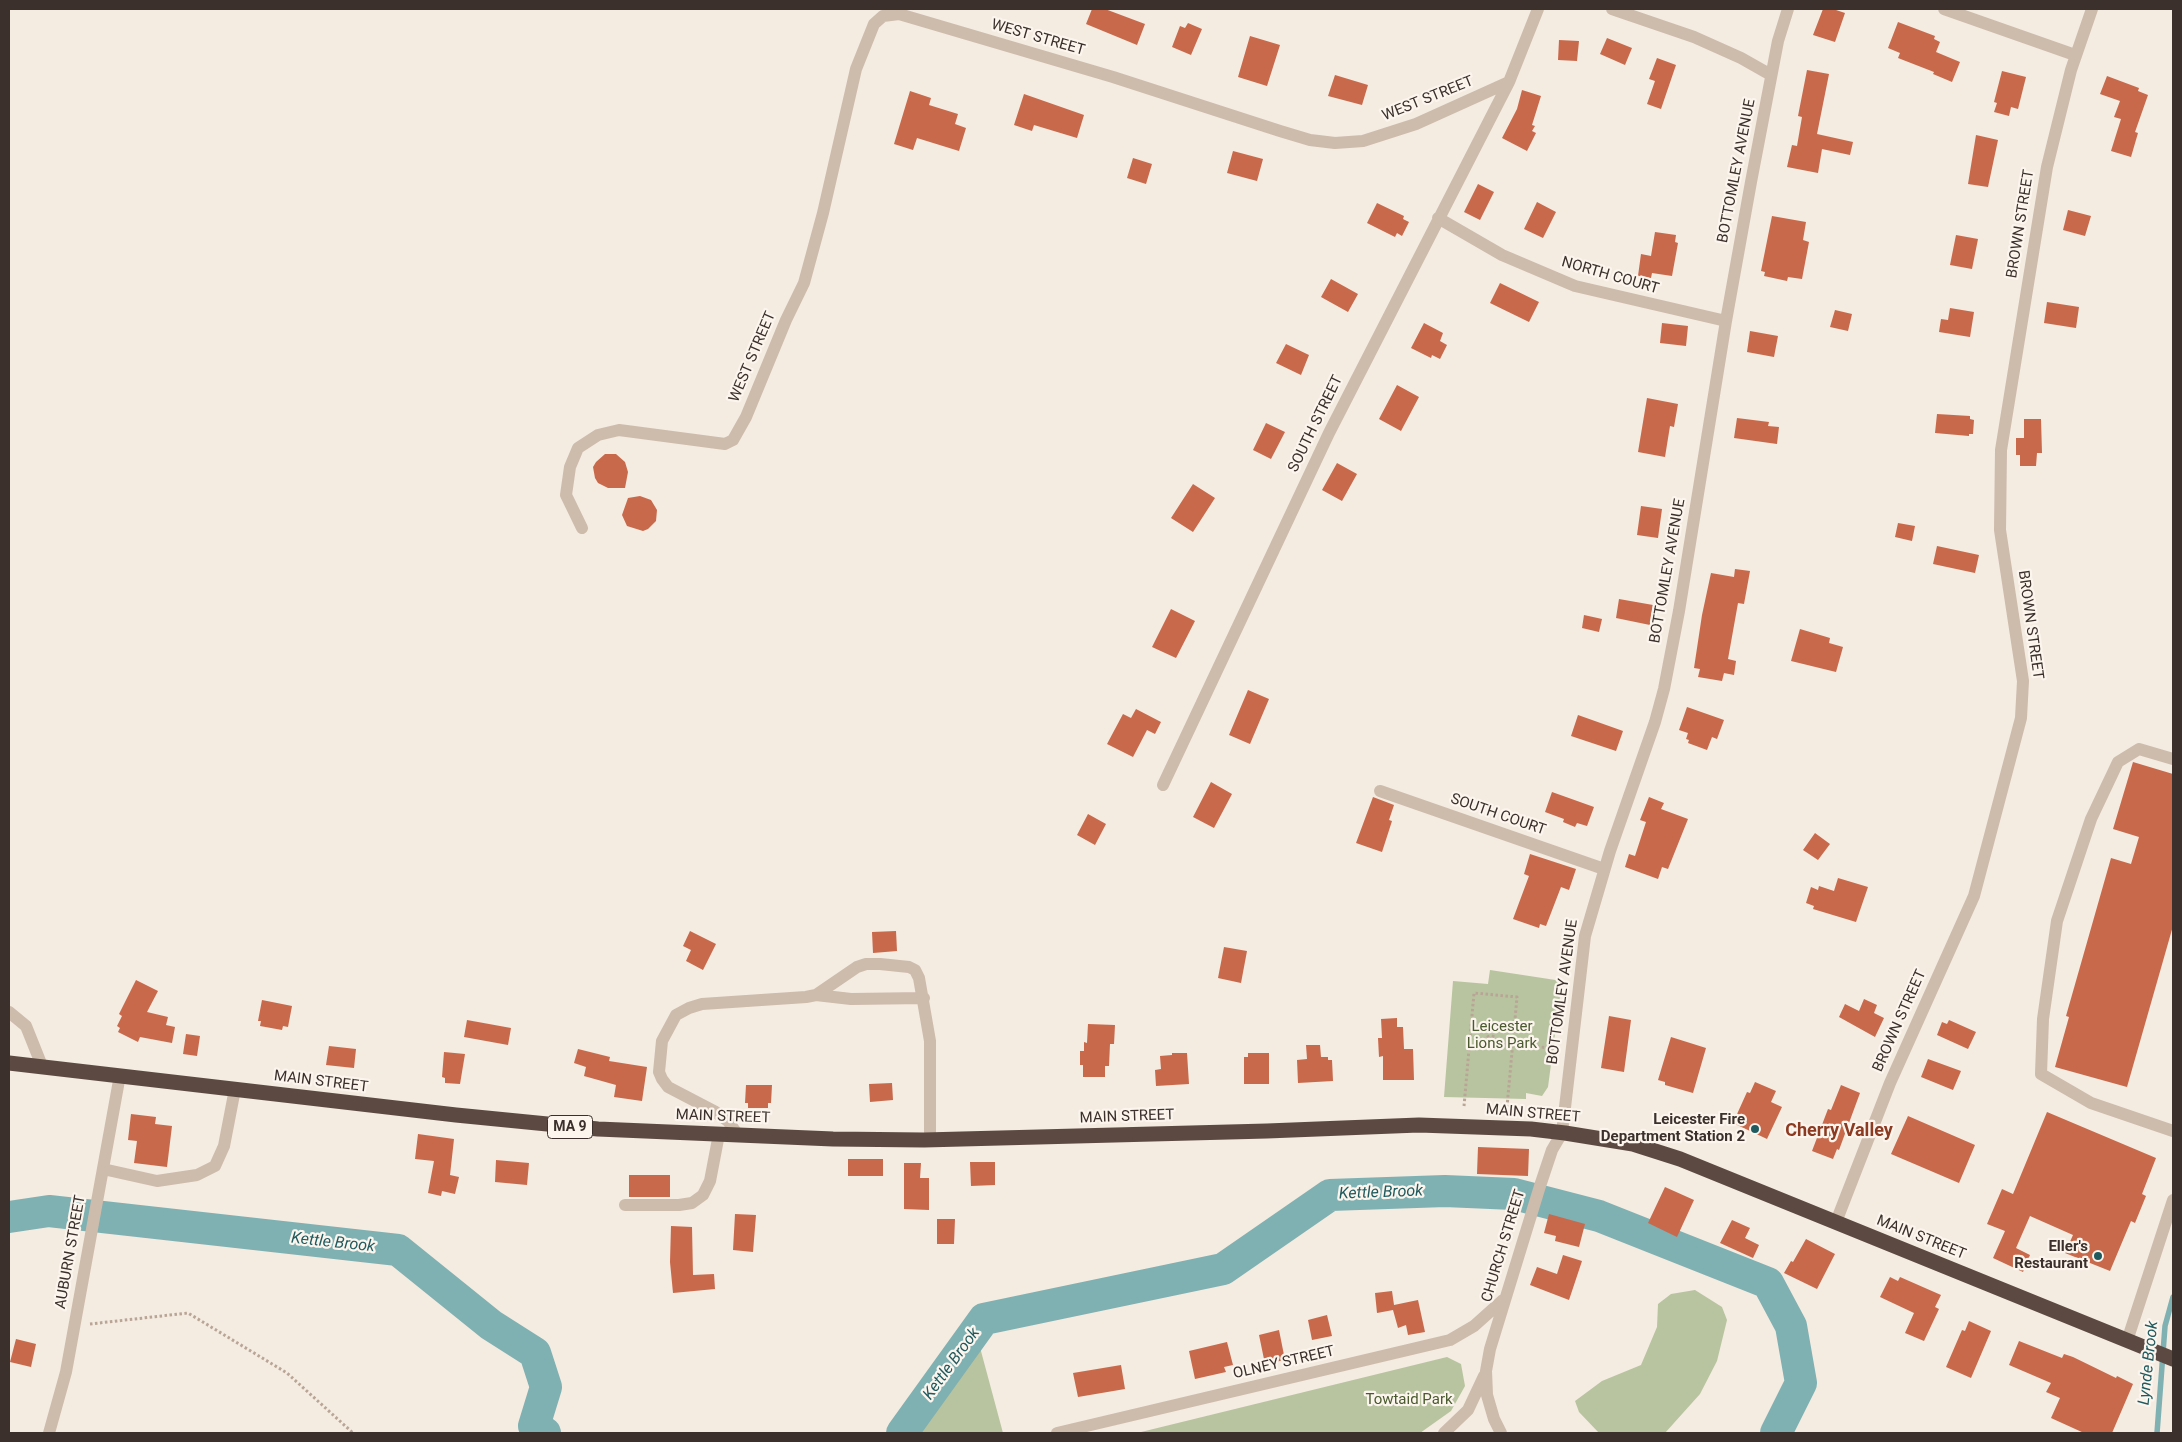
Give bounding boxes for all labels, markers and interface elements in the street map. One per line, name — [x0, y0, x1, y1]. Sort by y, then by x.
street label: WEST STREET — [989, 16, 1087, 60]
street label: WEST STREET — [1380, 73, 1476, 125]
street label: BOTTOMLEY AVENUE — [1714, 98, 1760, 244]
street label: BROWN STREET — [2004, 168, 2038, 280]
street label: NORTH COURT — [1559, 254, 1661, 298]
street label: WEST STREET — [726, 309, 780, 405]
street label: SOUTH STREET — [1285, 373, 1347, 475]
street label: BOTTOMLEY AVENUE — [1646, 497, 1690, 645]
street label: BROWN STREET — [2013, 569, 2047, 681]
street label: SOUTH COURT — [1448, 790, 1548, 840]
street label: BOTTOMLEY AVENUE — [1544, 918, 1582, 1066]
street label: BROWN STREET — [1869, 967, 1931, 1075]
park label: Leicester Lions Park — [1467, 1018, 1537, 1053]
street label: MAIN STREET — [273, 1067, 369, 1097]
street label: MAIN STREET — [1485, 1101, 1581, 1127]
street label: MAIN STREET — [675, 1106, 771, 1128]
street label: MAIN STREET — [1079, 1106, 1175, 1128]
place label: Leicester Fire Department Station 2 — [1601, 1111, 1745, 1146]
road number: MA 9 — [548, 1116, 592, 1138]
district label: Cherry Valley — [1785, 1120, 1893, 1142]
marker: Leicester Fire Department Station 2 — [1749, 1123, 1761, 1135]
water label: Kettle Brook — [1339, 1182, 1423, 1204]
street label: CHURCH STREET — [1478, 1187, 1530, 1305]
street label: AUBURN STREET — [52, 1194, 90, 1310]
street label: MAIN STREET — [1874, 1212, 1968, 1264]
water label: Kettle Brook — [290, 1229, 376, 1257]
place label: Eller's Restaurant — [2014, 1238, 2088, 1273]
marker: Eller's Restaurant — [2092, 1250, 2104, 1262]
water label: Lynde Brook — [2135, 1320, 2163, 1406]
water label: Kettle Brook — [919, 1324, 985, 1404]
street label: OLNEY STREET — [1232, 1343, 1336, 1383]
park label: Towtaid Park — [1365, 1391, 1453, 1409]

